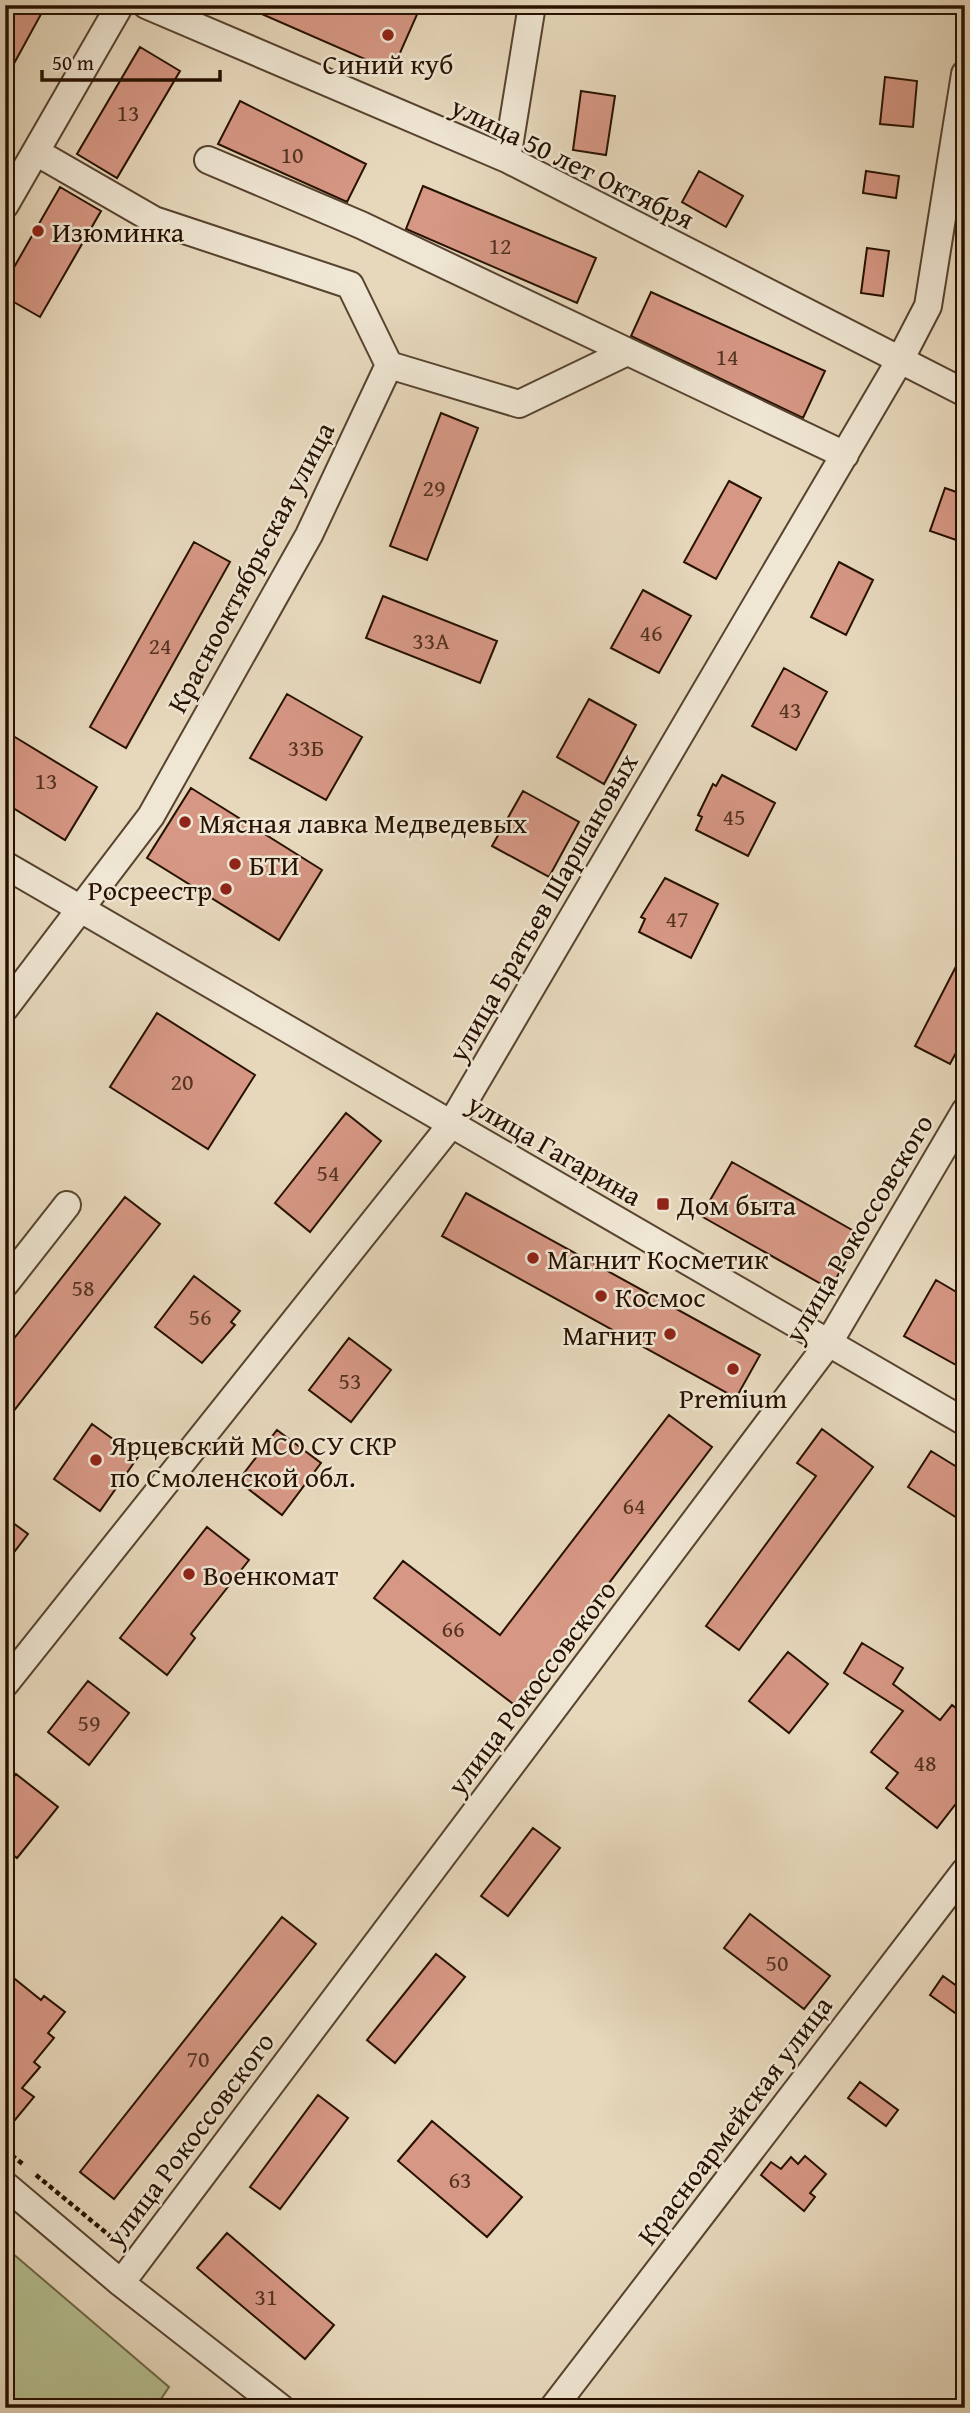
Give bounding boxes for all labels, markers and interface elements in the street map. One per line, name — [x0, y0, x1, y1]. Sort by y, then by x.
marker: Синий куб — [380, 27, 396, 43]
scale bar — [42, 38, 220, 82]
place label: Синий куб — [323, 43, 453, 84]
text: 50 m — [52, 47, 94, 78]
street label: улица 50 лет Октября — [444, 85, 702, 239]
house number: 13 — [116, 95, 140, 130]
house number: 10 — [280, 137, 304, 172]
place label: Изюминка — [52, 211, 185, 252]
marker: Изюминка — [30, 223, 46, 239]
house number: 12 — [488, 228, 512, 263]
house number: 14 — [715, 339, 739, 374]
street label: Краснооктябрьская улица — [156, 414, 345, 720]
house number: 29 — [422, 470, 446, 505]
house number: 46 — [639, 615, 663, 650]
house number: 33А — [412, 623, 450, 658]
house number: 24 — [148, 628, 172, 663]
house number: 43 — [778, 692, 802, 727]
house number: 33Б — [288, 730, 324, 765]
street label: улица Братьев Шаршановых — [436, 744, 648, 1070]
house number: 13 — [34, 763, 58, 798]
house number: 45 — [722, 799, 746, 834]
place label: Мясная лавка Медведевых — [199, 802, 528, 843]
marker: Мясная лавка Медведевых — [177, 814, 193, 830]
place label: БТИ — [249, 844, 299, 885]
marker: БТИ — [227, 856, 243, 872]
place label: Росреестр — [88, 869, 212, 910]
marker: Росреестр — [218, 881, 234, 897]
house number: 47 — [665, 901, 689, 936]
house number: 20 — [170, 1064, 194, 1099]
street label: улица Гагарина — [459, 1082, 650, 1216]
street label: улица Рокоссовского — [773, 1106, 943, 1351]
house number: 54 — [316, 1155, 340, 1190]
place label: Дом быта — [676, 1184, 797, 1225]
marker: Дом быта — [655, 1196, 671, 1212]
place label: Магнит Косметик — [547, 1238, 769, 1279]
marker: Магнит Косметик — [525, 1250, 541, 1266]
house number: 58 — [71, 1270, 95, 1305]
place label: Космос — [615, 1276, 706, 1317]
marker: Космос — [593, 1288, 609, 1304]
house number: 56 — [188, 1299, 212, 1334]
place label: Магнит — [562, 1314, 656, 1355]
marker: Магнит — [662, 1326, 678, 1342]
marker: Premium — [725, 1361, 741, 1377]
house number: 53 — [338, 1363, 362, 1398]
place label: Premium — [679, 1377, 787, 1418]
place label: Ярцевский МСО СУ СКР по Смоленской обл. — [109, 1424, 397, 1497]
marker: Ярцевский МСО СУ СКР по Смоленской обл. — [88, 1452, 104, 1468]
house number: 64 — [622, 1488, 646, 1523]
place label: Военкомат — [203, 1554, 339, 1595]
marker: Военкомат — [181, 1566, 197, 1582]
street label: улица Рокоссовского — [436, 1571, 626, 1804]
house number: 66 — [441, 1611, 465, 1646]
house number: 59 — [77, 1705, 101, 1740]
house number: 48 — [913, 1745, 937, 1780]
house number: 50 — [765, 1945, 789, 1980]
street label: Красноармейская улица — [626, 1986, 842, 2253]
street label: улица Рокоссовского — [94, 2023, 284, 2256]
house number: 70 — [186, 2041, 210, 2076]
house number: 63 — [448, 2162, 472, 2197]
house number: 31 — [254, 2279, 278, 2314]

